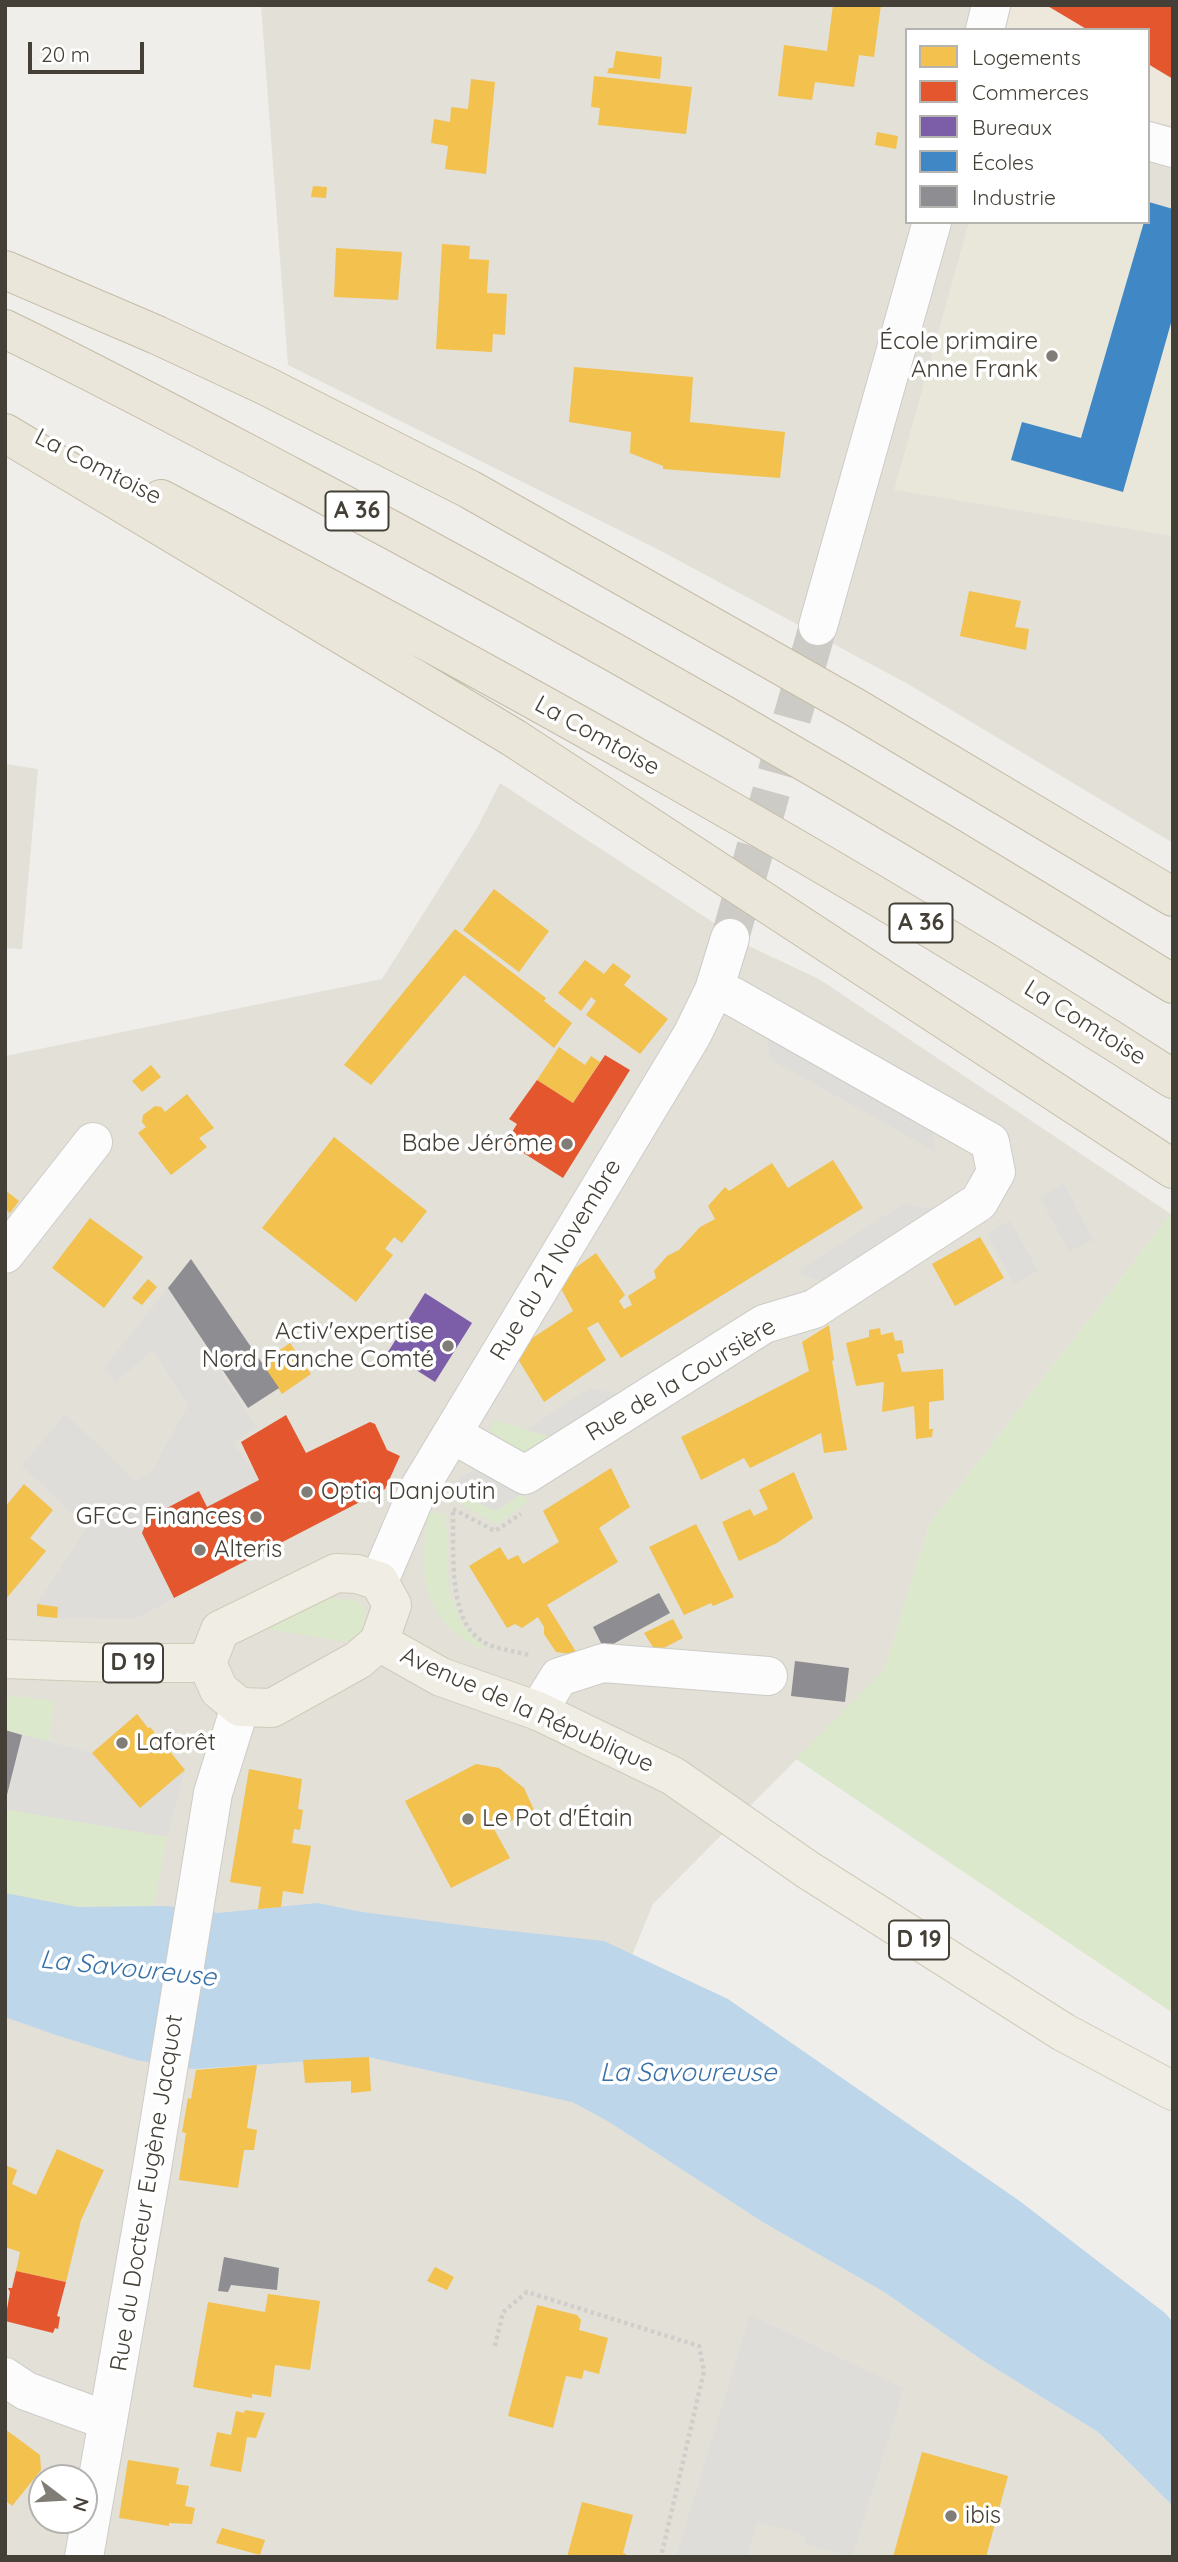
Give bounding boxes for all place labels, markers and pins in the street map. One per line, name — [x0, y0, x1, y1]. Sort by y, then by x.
place label: École primaire Anne Frank — [879, 328, 1038, 384]
marker: École primaire Anne Frank — [1044, 348, 1060, 364]
place label: Babe Jérôme — [402, 1130, 553, 1158]
marker: Babe Jérôme — [559, 1136, 575, 1152]
place label: Activ'expertise Nord Franche Comté — [202, 1318, 434, 1374]
marker: Activ'expertise Nord Franche Comté — [440, 1338, 456, 1354]
place label: Optiq Danjoutin — [321, 1478, 496, 1506]
marker: Optiq Danjoutin — [299, 1484, 315, 1500]
place label: GFCC Finances — [76, 1503, 242, 1531]
marker: GFCC Finances — [248, 1509, 264, 1525]
place label: Alteris — [214, 1536, 282, 1564]
marker: Alteris — [192, 1542, 208, 1558]
place label: Laforêt — [136, 1729, 216, 1757]
marker: Laforêt — [114, 1735, 130, 1751]
place label: Le Pot d'Étain — [482, 1805, 633, 1833]
marker: Le Pot d'Étain — [460, 1811, 476, 1827]
place label: ibis — [965, 2502, 1001, 2530]
marker: ibis — [943, 2508, 959, 2524]

